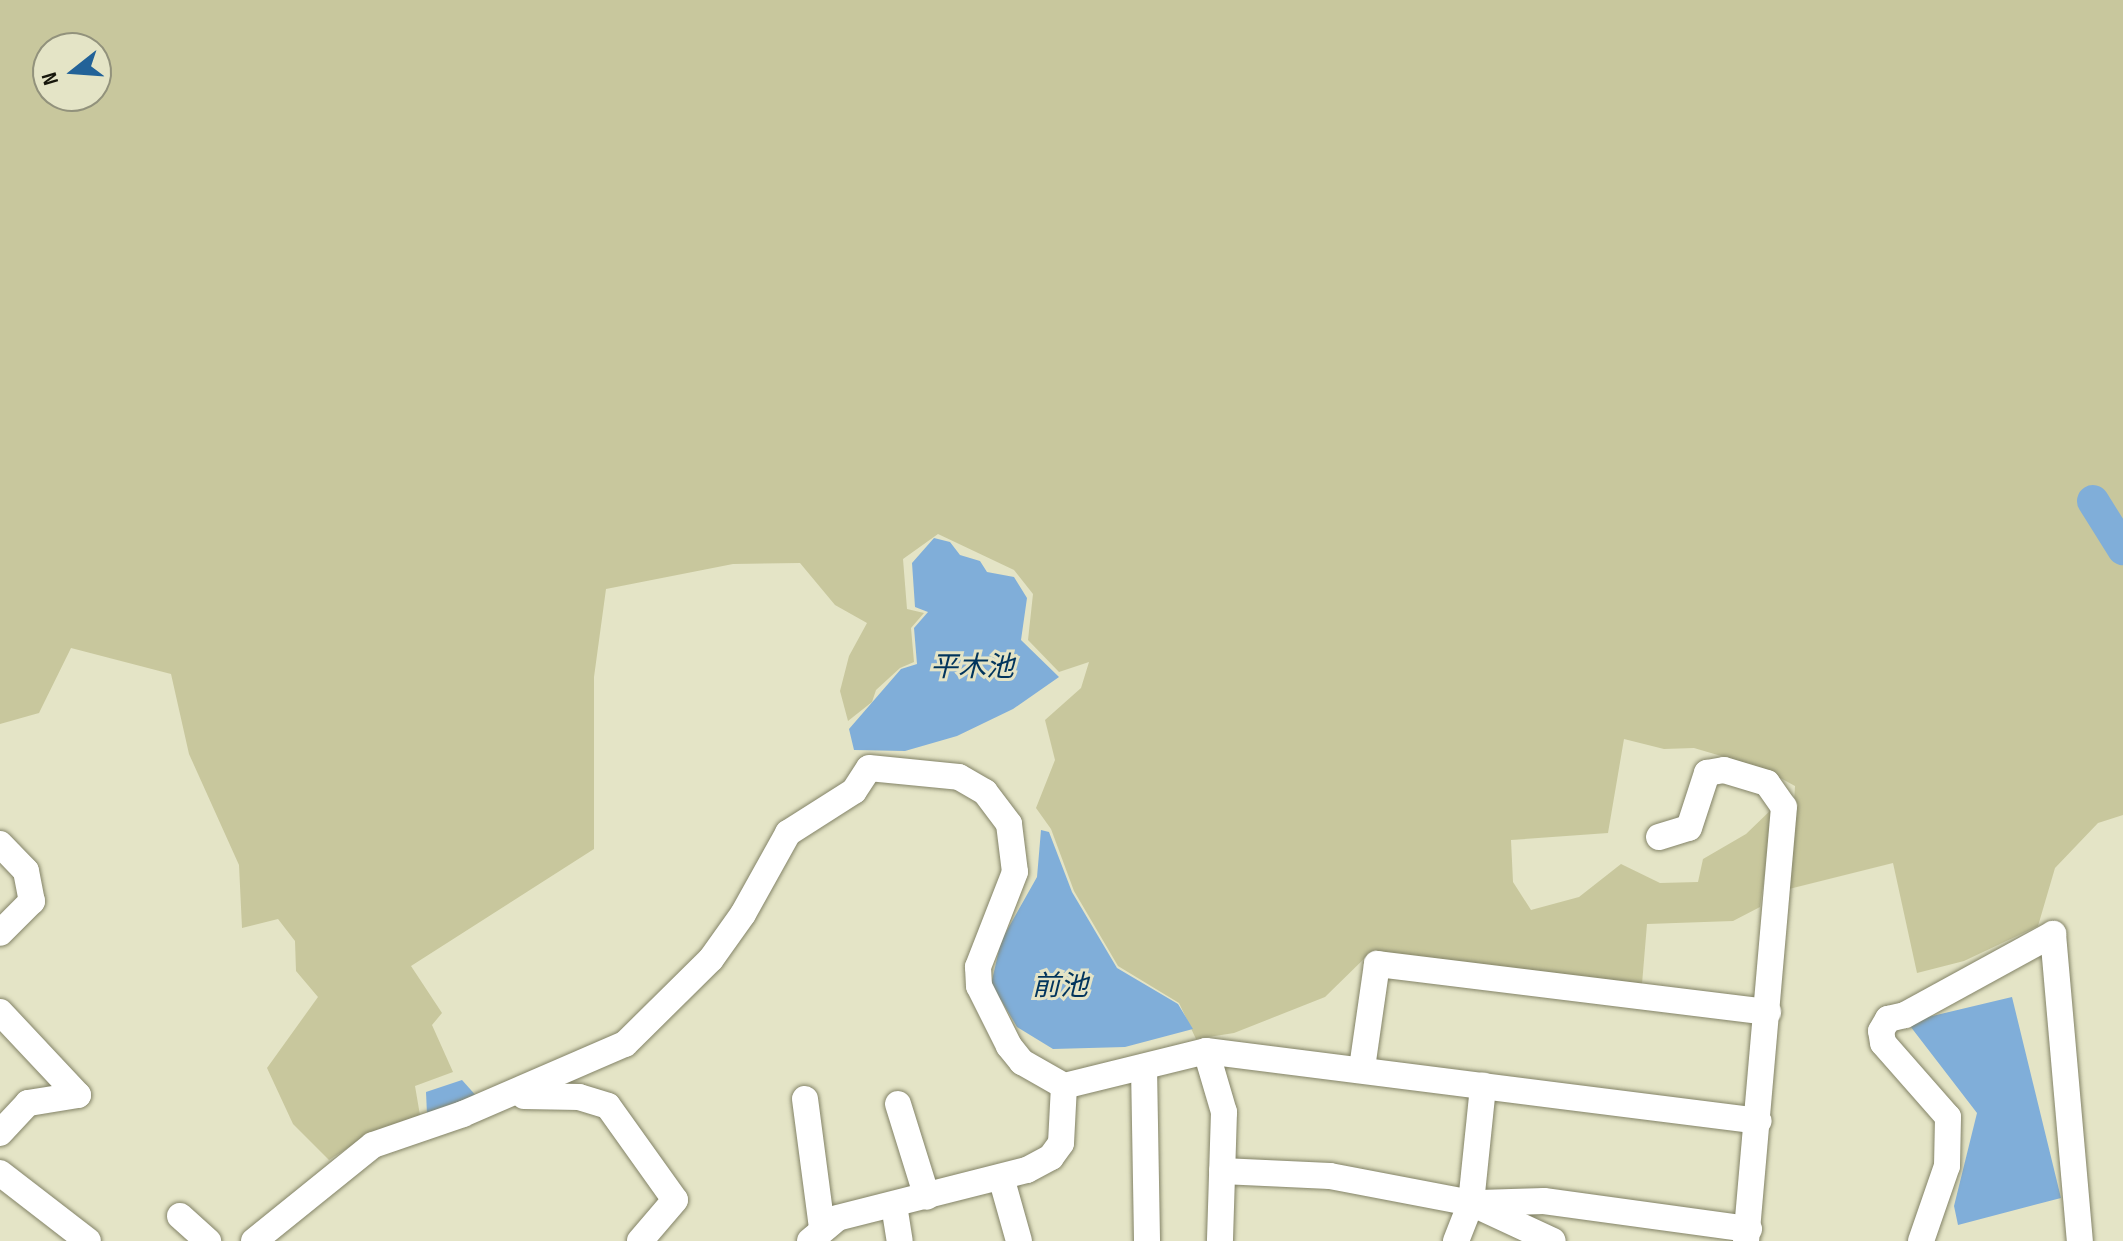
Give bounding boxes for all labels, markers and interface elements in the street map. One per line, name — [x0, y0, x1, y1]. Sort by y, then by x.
north arrow — [32, 32, 112, 112]
text: N — [36, 69, 65, 88]
water label: 平木池 — [930, 651, 1014, 685]
water label: 前池 — [1032, 970, 1088, 1004]

